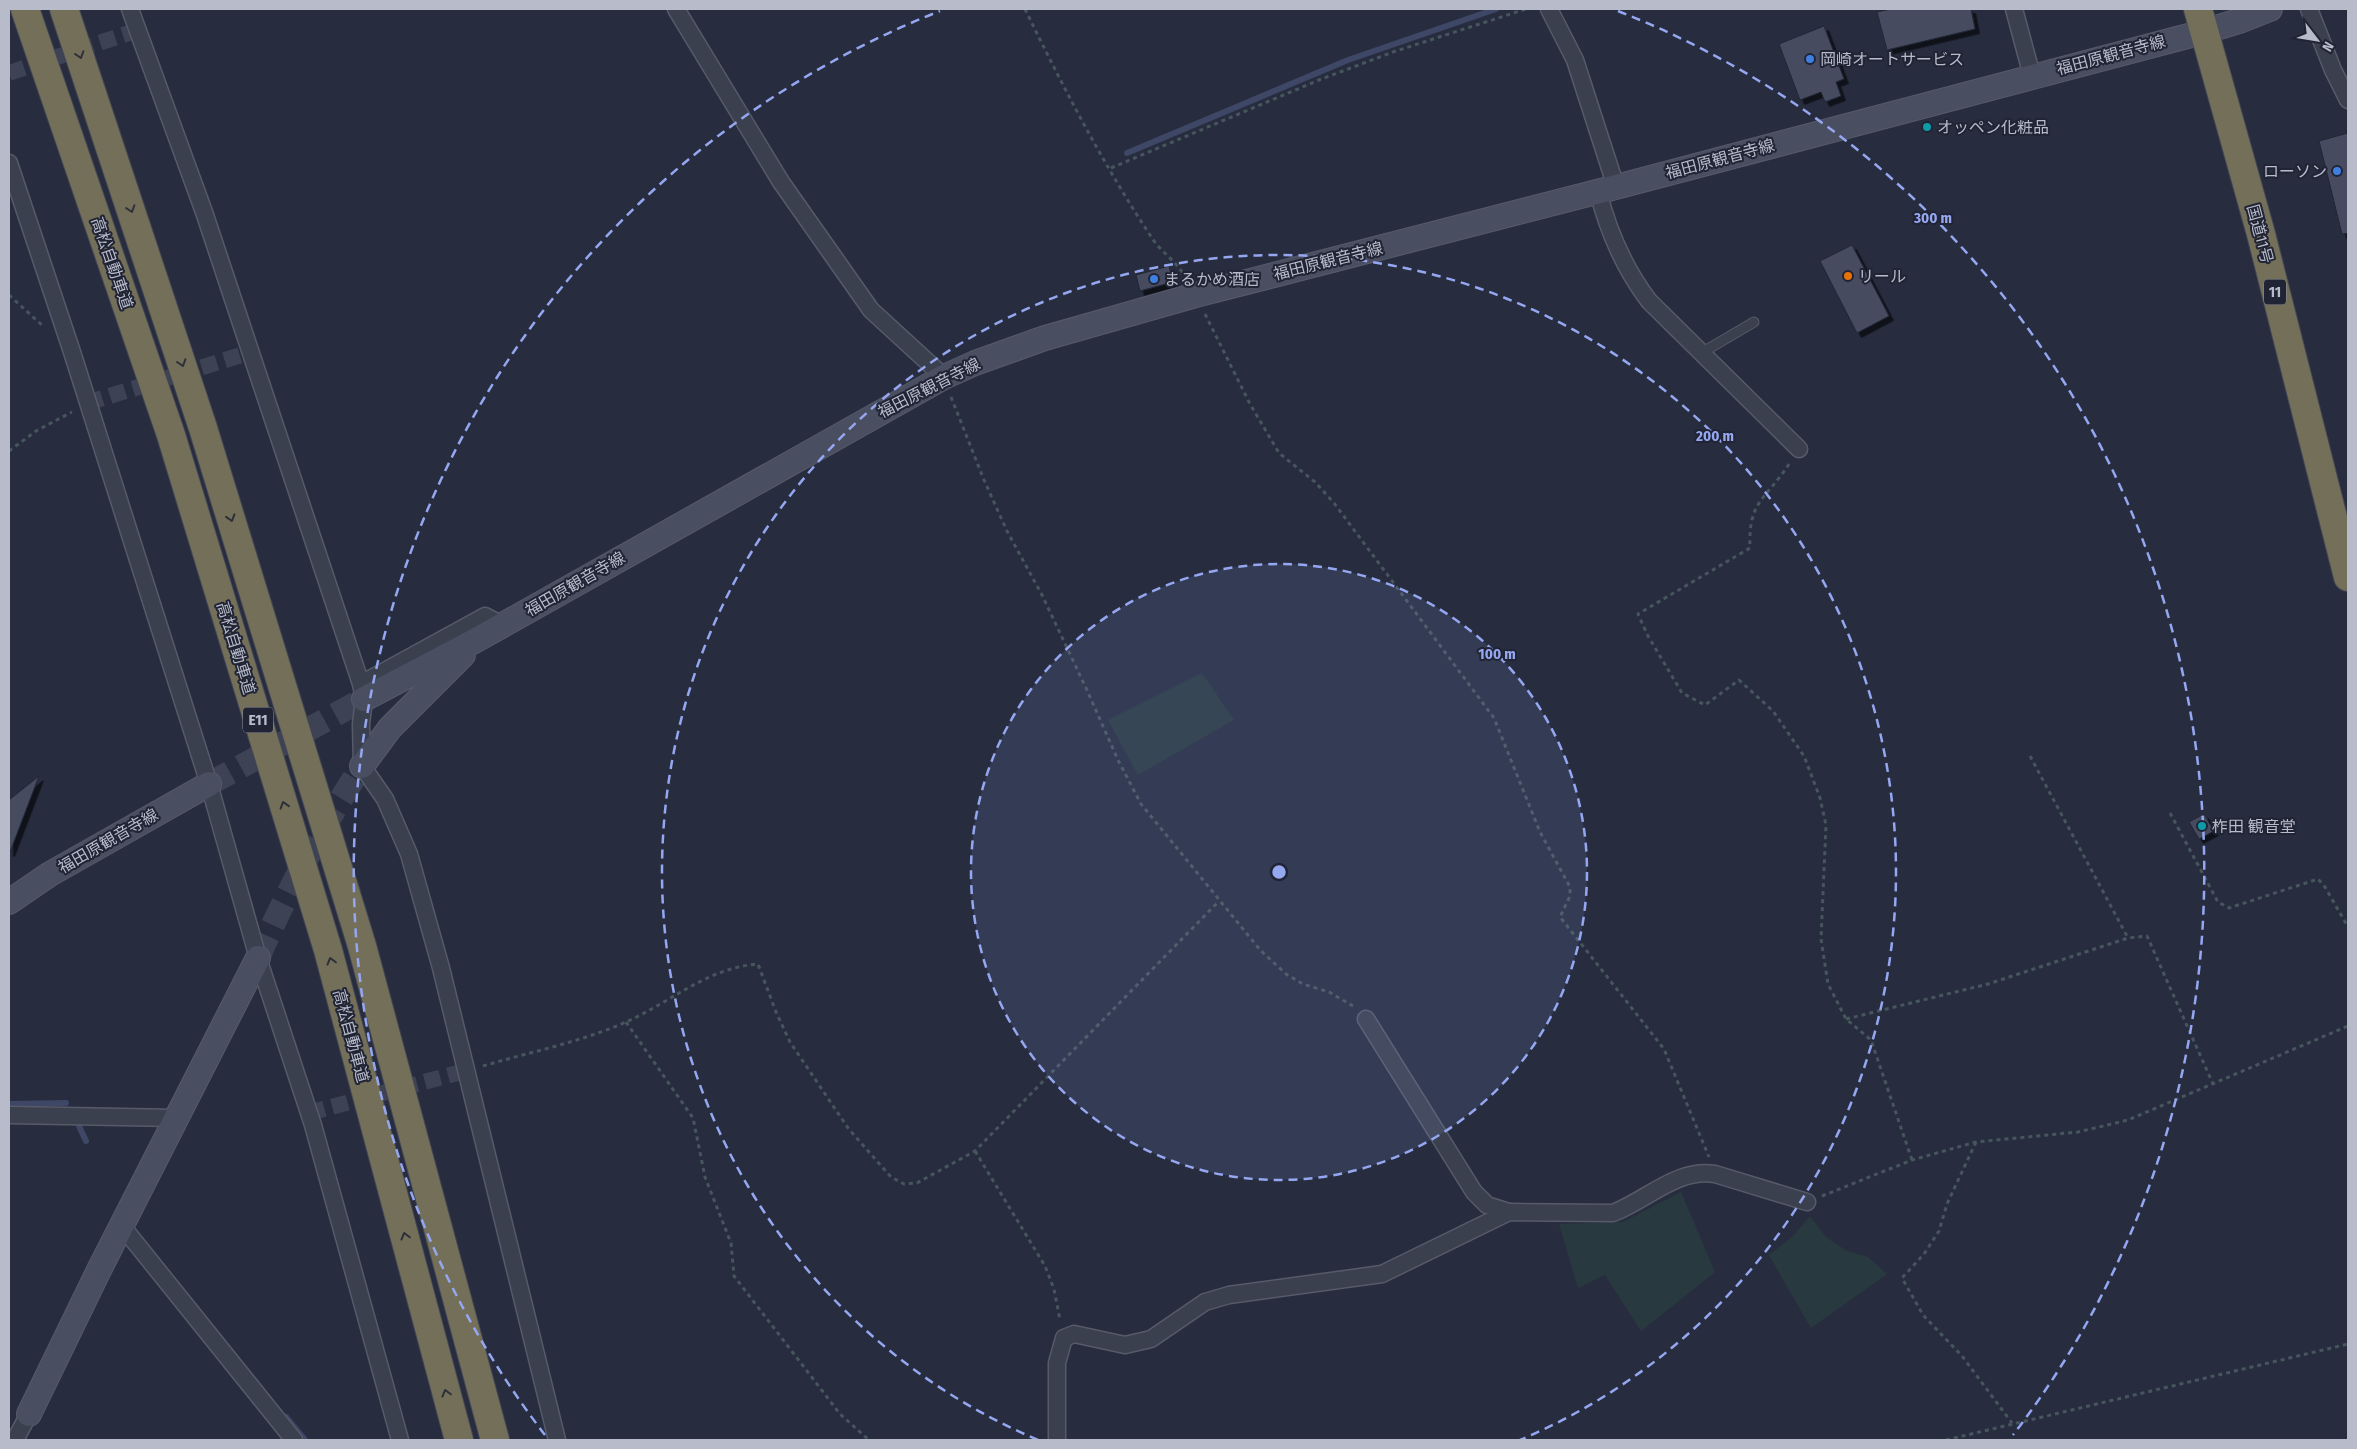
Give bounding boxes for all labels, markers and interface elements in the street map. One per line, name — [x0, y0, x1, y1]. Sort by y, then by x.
north arrow — [2292, 15, 2342, 65]
street label: 福田原観音寺線 — [2054, 31, 2168, 79]
text: N — [2318, 38, 2337, 54]
one-way arrow — [74, 50, 84, 59]
place label: 岡崎オートサービス — [1820, 50, 1964, 69]
marker: 岡崎オートサービス — [1804, 53, 1816, 65]
place label: オッペン化粧品 — [1937, 118, 2049, 137]
marker: オッペン化粧品 — [1921, 121, 1933, 133]
street label: 福田原観音寺線 — [1663, 135, 1777, 183]
place label: ローソン — [2263, 162, 2327, 181]
marker: ローソン — [2331, 165, 2343, 177]
street label: 国道11号 — [2243, 202, 2277, 266]
one-way arrow — [125, 205, 135, 213]
text: 300 m — [1913, 209, 1952, 227]
street label: 高松自動車道 — [87, 215, 137, 311]
street label: 福田原観音寺線 — [1271, 238, 1385, 284]
place label: リール — [1858, 267, 1906, 286]
place label: まるかめ酒店 — [1164, 270, 1260, 289]
marker: リール — [1842, 270, 1854, 282]
marker: まるかめ酒店 — [1148, 273, 1160, 285]
road number: 11 — [2264, 280, 2286, 304]
street label: 福田原観音寺線 — [875, 354, 983, 422]
one-way arrow — [176, 359, 186, 367]
text: 200 m — [1695, 427, 1734, 445]
one-way arrow — [226, 514, 236, 522]
street label: 福田原観音寺線 — [522, 548, 628, 620]
street label: 高松自動車道 — [213, 599, 259, 697]
text: 100 m — [1478, 645, 1516, 663]
road number: E11 — [243, 708, 273, 732]
one-way arrow — [280, 802, 290, 810]
street label: 福田原観音寺線 — [55, 805, 161, 877]
place label: 柞田 観音堂 — [2212, 817, 2296, 836]
marker: 柞田 観音堂 — [2196, 820, 2208, 832]
centre of rings — [1270, 863, 1288, 881]
one-way arrow — [327, 957, 337, 965]
street label: 高松自動車道 — [329, 987, 373, 1085]
one-way arrow — [400, 1233, 410, 1241]
one-way arrow — [442, 1390, 452, 1398]

